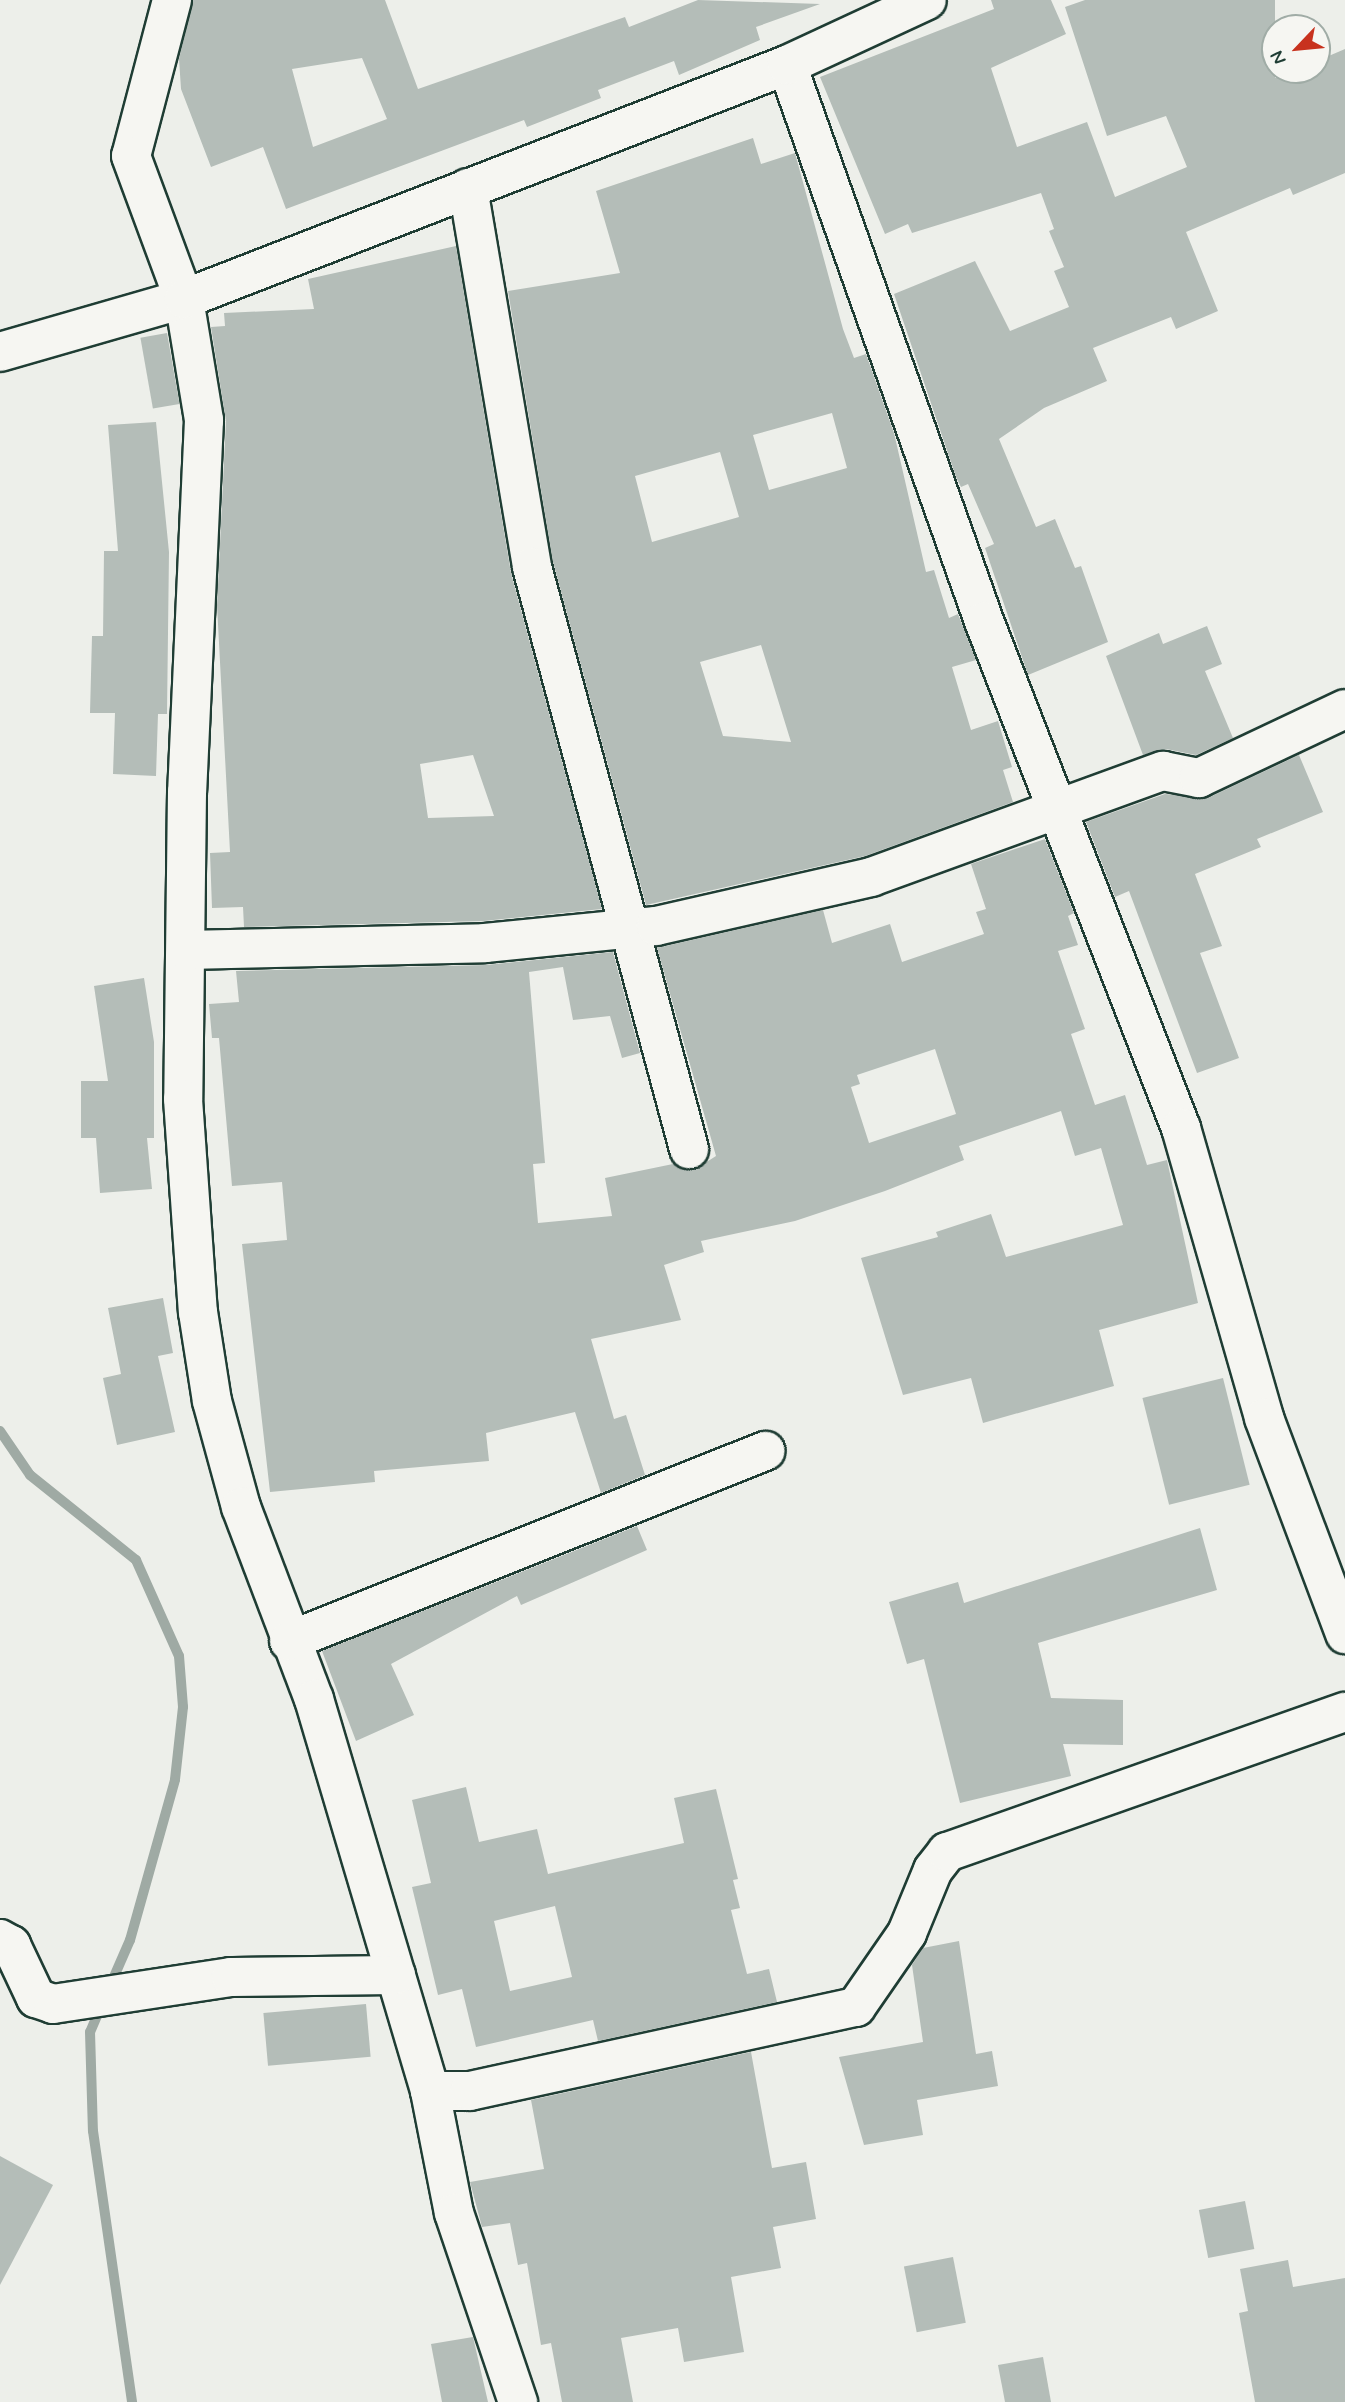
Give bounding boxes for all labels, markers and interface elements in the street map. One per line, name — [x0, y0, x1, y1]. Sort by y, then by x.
north arrow — [1261, 14, 1331, 84]
text: N — [1264, 46, 1292, 69]

